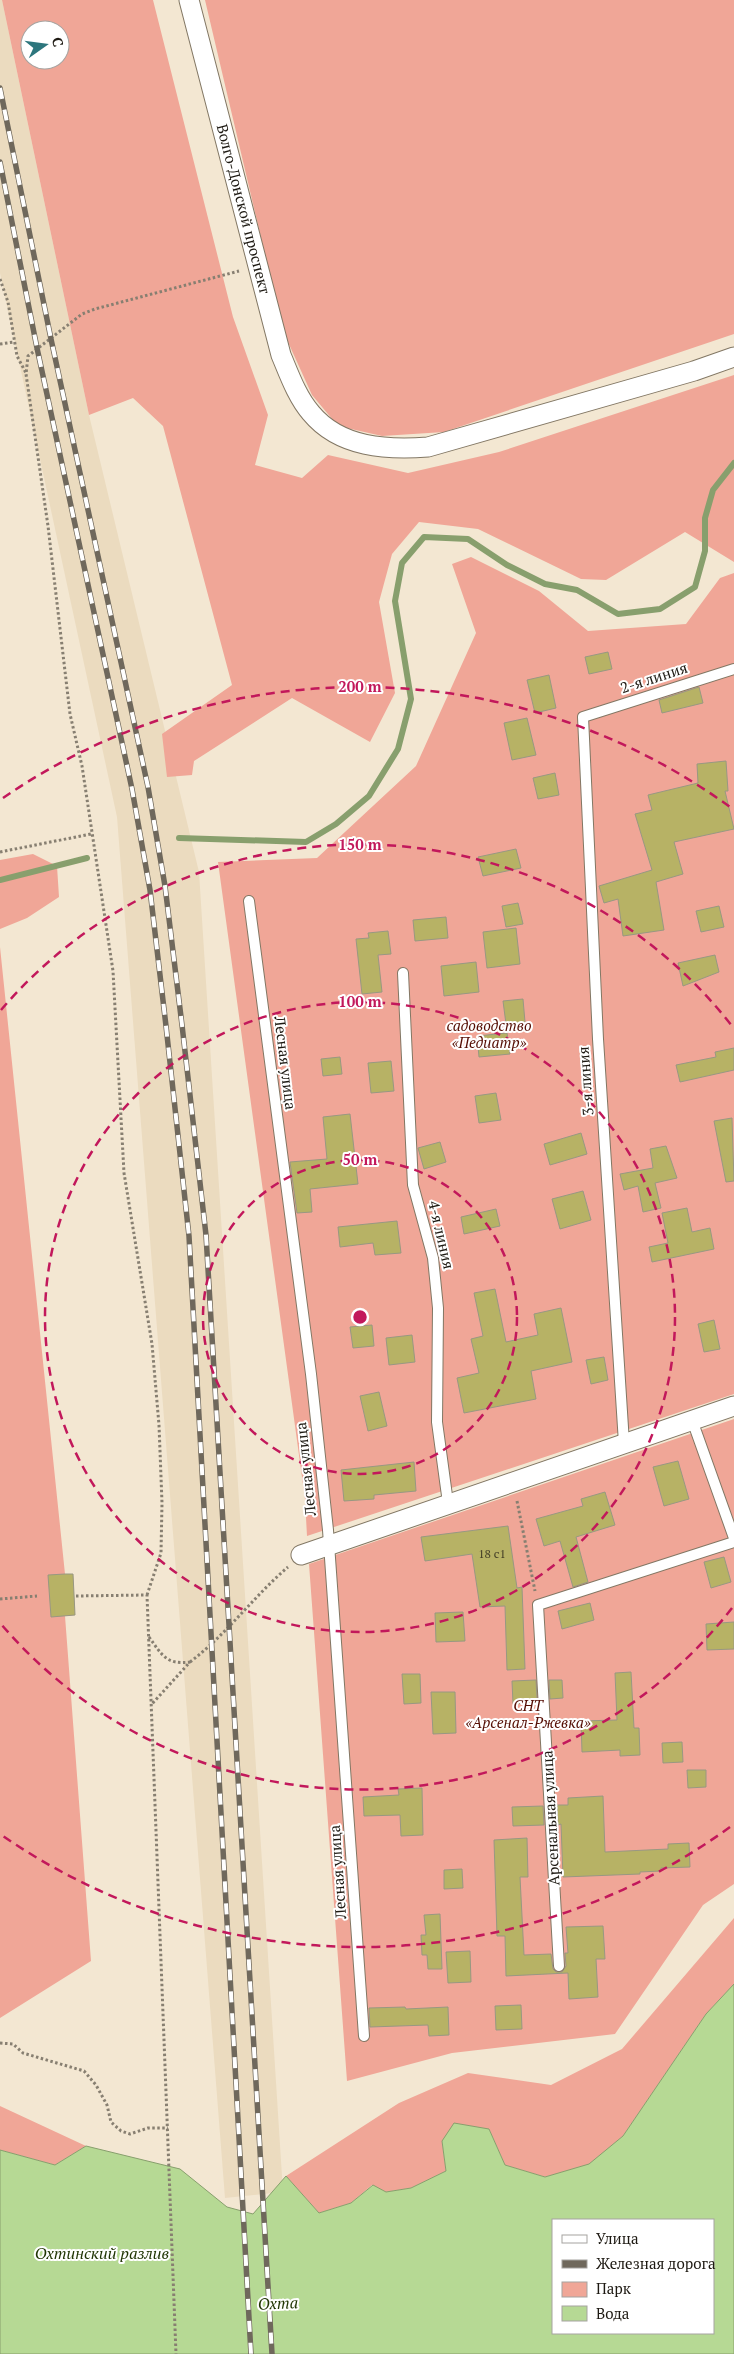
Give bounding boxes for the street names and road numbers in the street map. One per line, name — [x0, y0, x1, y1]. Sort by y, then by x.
street label: Волго-Донской проспект — [213, 122, 276, 296]
street label: 2-я линия — [618, 657, 690, 697]
street label: Лесная улица — [270, 1014, 302, 1111]
street label: 3-я линия — [573, 1046, 597, 1116]
street label: 4-я линия — [424, 1199, 460, 1271]
street label: Лесная улица — [290, 1421, 320, 1518]
street label: Арсенальная улица — [536, 1750, 564, 1886]
street label: Лесная улица — [324, 1824, 350, 1921]

